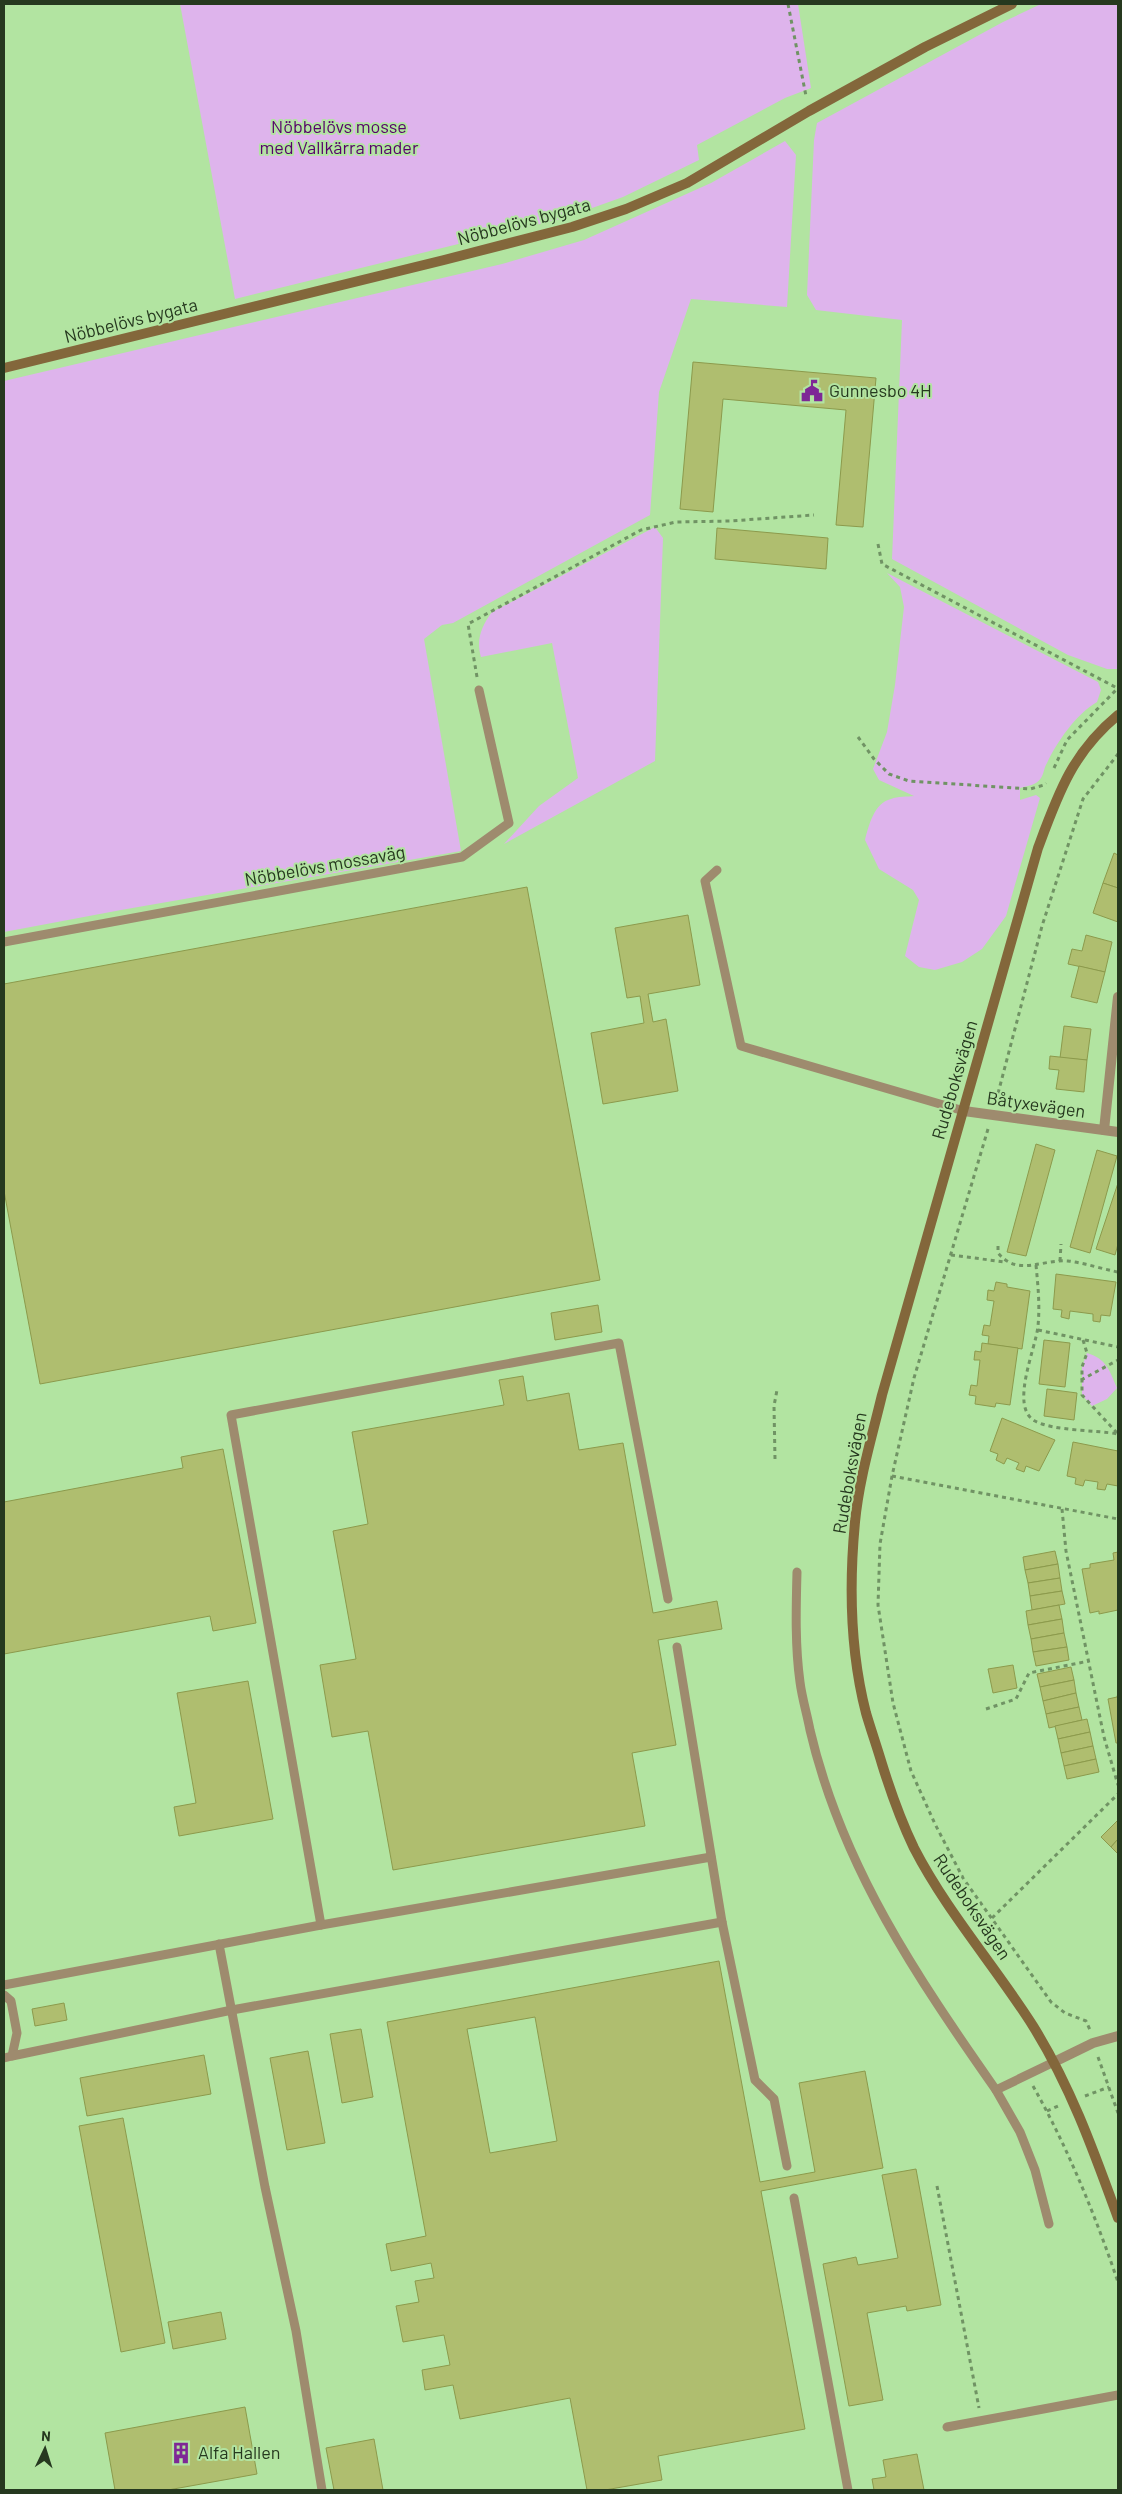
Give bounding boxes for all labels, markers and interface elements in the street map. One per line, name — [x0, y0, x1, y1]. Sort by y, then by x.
park label: Nöbbelövs mosse med Vallkärra mader — [260, 115, 419, 158]
street label: Nöbbelövs bygata — [455, 193, 593, 249]
street label: Nöbbelövs bygata — [62, 293, 200, 347]
public building icon: Gunnesbo 4H — [799, 378, 825, 404]
place label: Gunnesbo 4H — [829, 379, 932, 401]
street label: Nöbbelövs mossaväg — [243, 840, 407, 890]
street label: Rudeboksvägen — [926, 1018, 982, 1142]
street label: Båtyxevägen — [985, 1086, 1087, 1122]
street label: Rudeboksvägen — [827, 1410, 871, 1535]
street label: Rudeboksvägen — [929, 1849, 1016, 1964]
north arrow — [20, 2424, 70, 2474]
text: N — [41, 2427, 51, 2444]
building icon: Alfa Hallen — [168, 2440, 194, 2466]
place label: Alfa Hallen — [198, 2441, 281, 2463]

